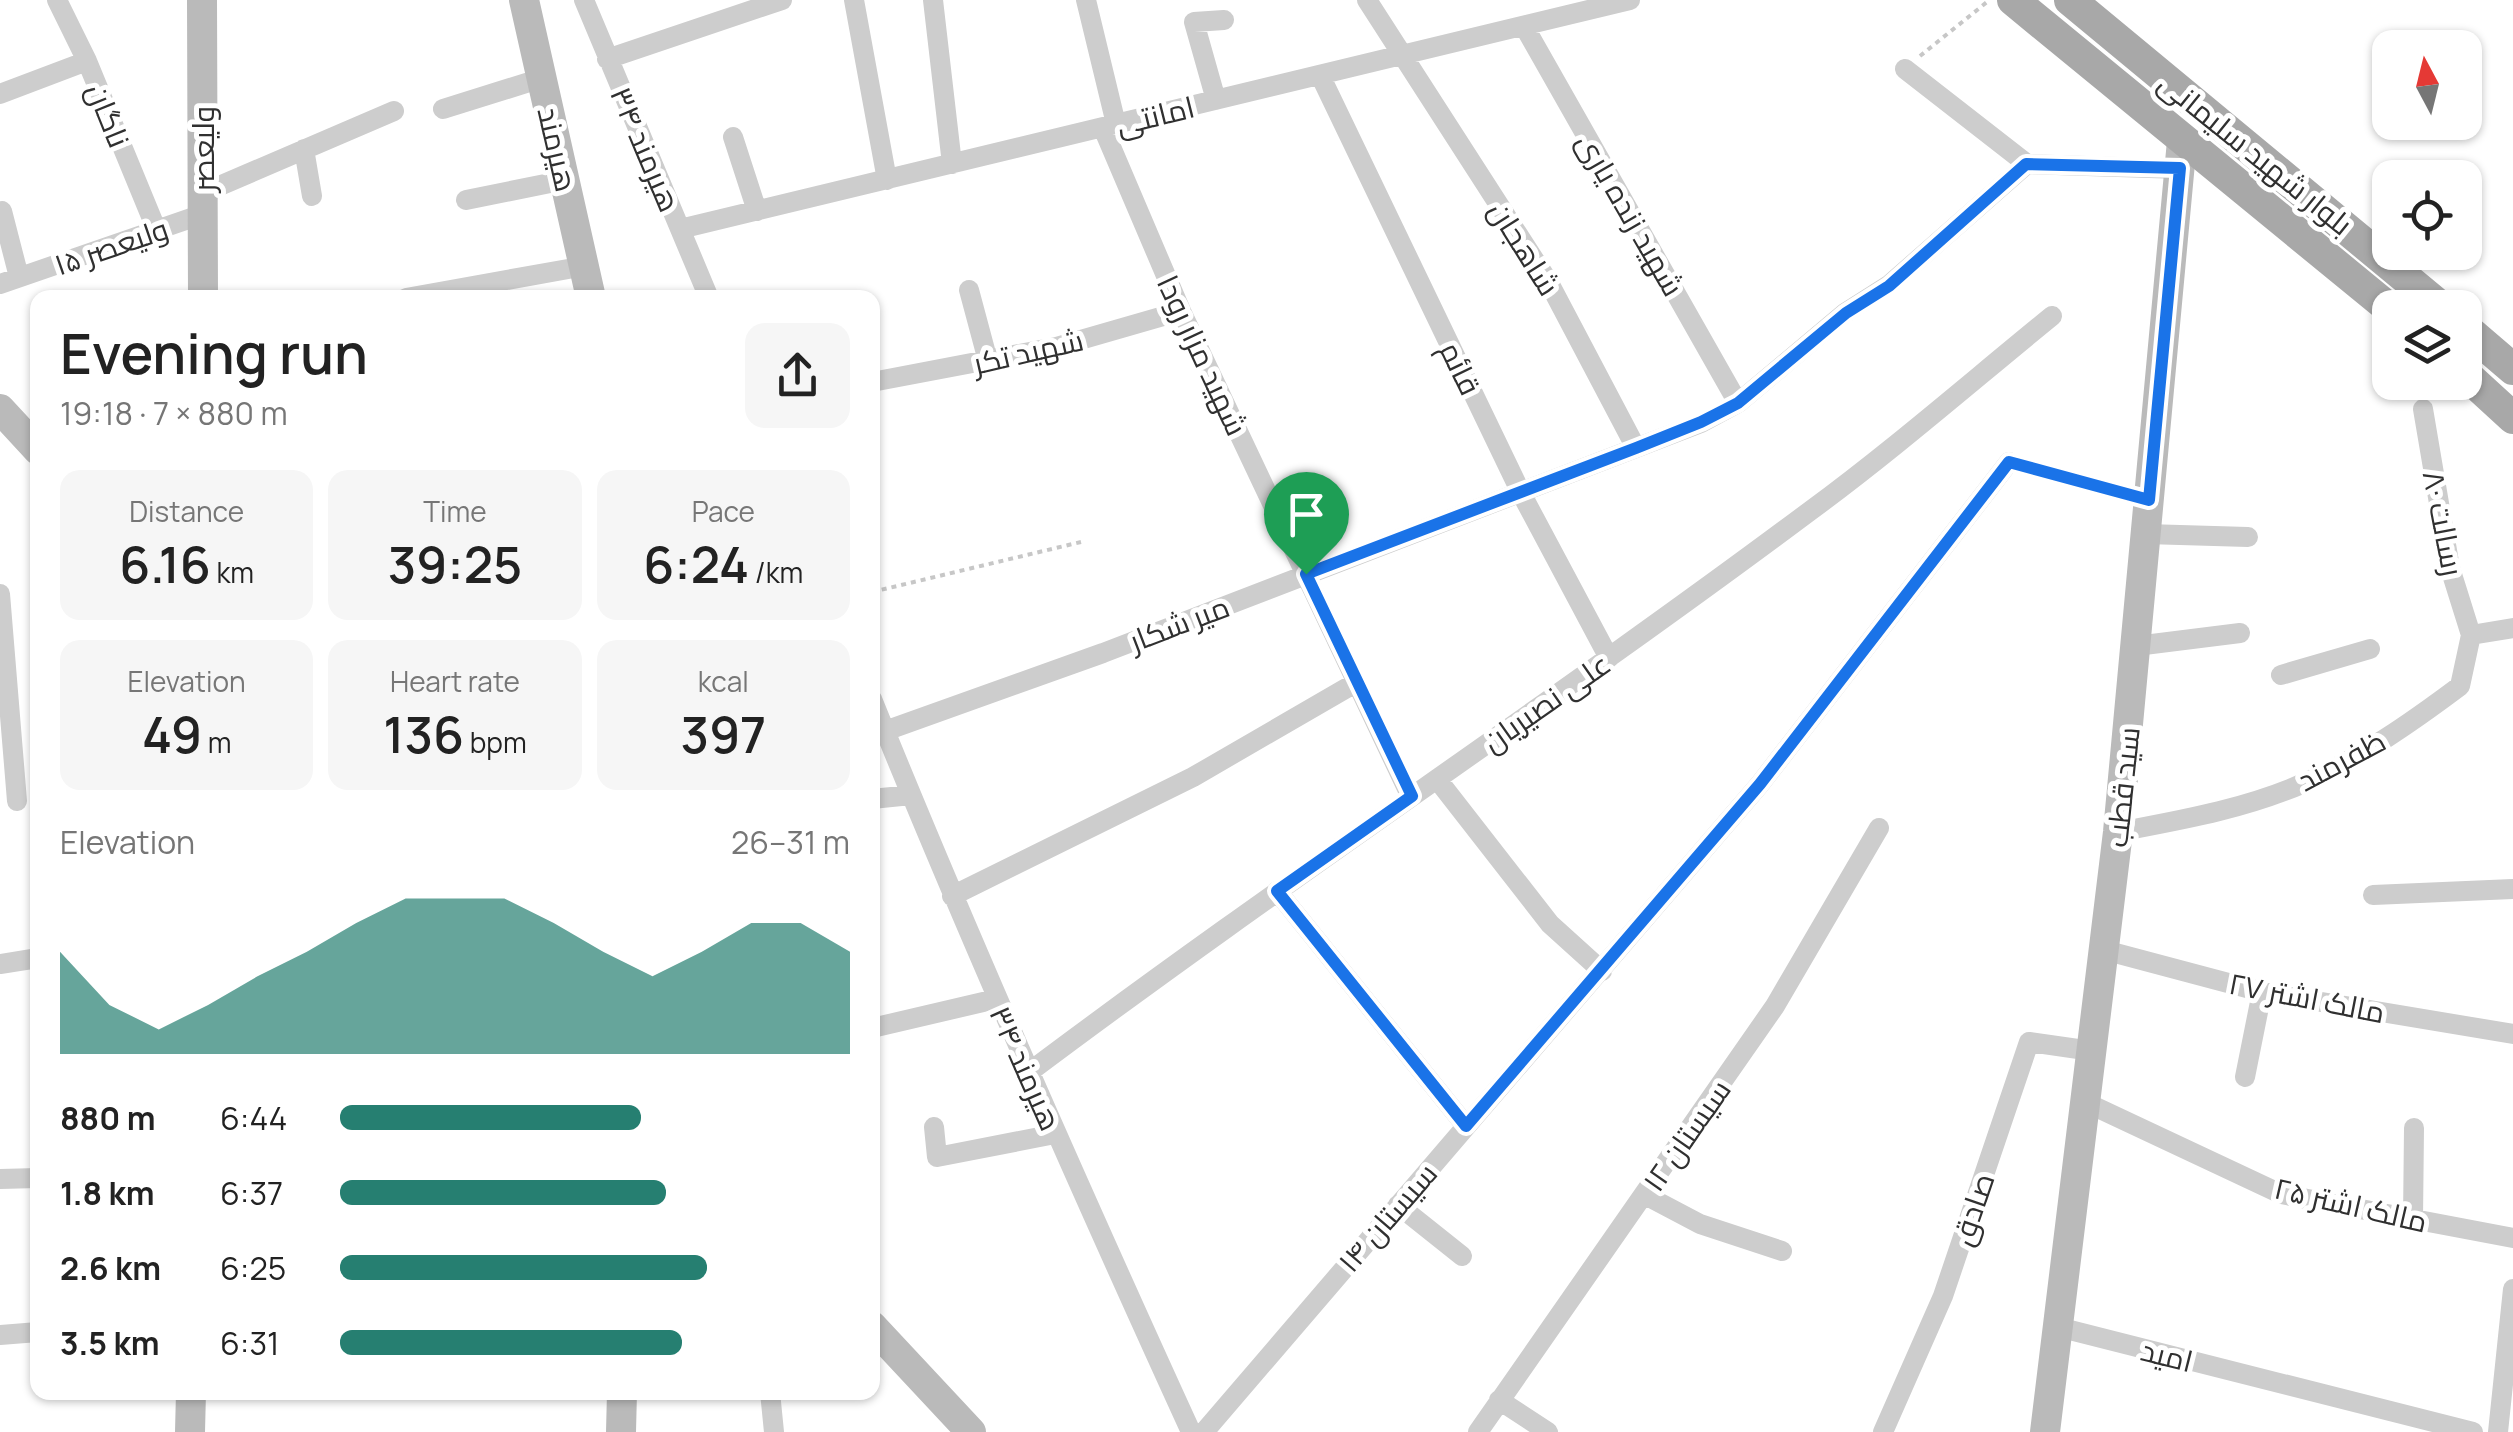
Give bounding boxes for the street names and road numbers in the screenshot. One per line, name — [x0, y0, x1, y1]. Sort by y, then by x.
street label: بلوار شهید سلیمانی — [2150, 62, 2362, 244]
street label: ناگان — [78, 77, 140, 153]
street label: هیرمند ۳۴ — [601, 80, 691, 218]
street label: امانتی — [1111, 85, 1199, 145]
street label: هیرمند — [528, 103, 588, 195]
street label: ولیعصر — [182, 106, 223, 194]
street label: شهید زنده یاری — [1568, 125, 1694, 303]
street label: شاهجان — [1480, 193, 1570, 303]
street label: ولیعصر ۱۵ — [49, 207, 173, 285]
street label: شهید مزار رودا — [1148, 268, 1258, 442]
street label: شهید تکر — [967, 318, 1087, 384]
street label: قائم — [1430, 334, 1491, 402]
street label: رسالت ۸۰ — [2414, 467, 2474, 579]
street label: میر شکار — [1121, 585, 1235, 662]
street label: علی نصیریان — [1474, 643, 1618, 761]
street label: ظفرمند — [2290, 720, 2392, 800]
street label: سید قطب — [2095, 725, 2149, 849]
street label: مالک اشتر ۲۷ — [2225, 962, 2389, 1032]
street label: هیرمند ۳۴ — [980, 999, 1072, 1137]
street label: سیستان ۱۲ — [1632, 1071, 1740, 1199]
street label: سیستان ۱۴ — [1328, 1154, 1446, 1280]
street label: صادق — [1941, 1167, 2003, 1251]
street label: مالک اشتر ۲۵ — [2270, 1167, 2432, 1241]
street label: امید — [2137, 1329, 2197, 1381]

